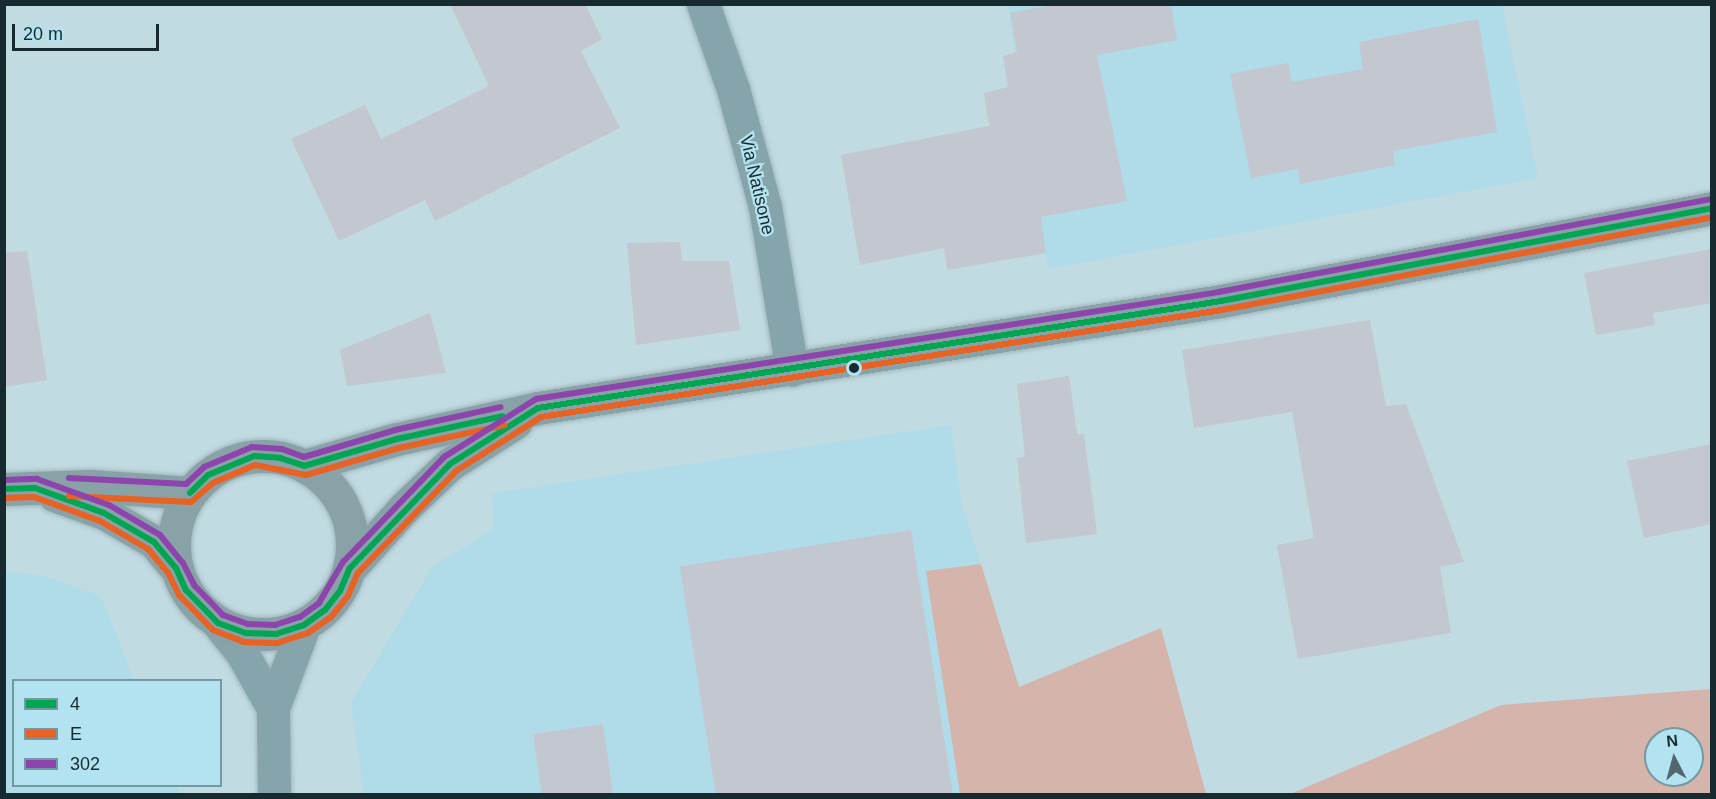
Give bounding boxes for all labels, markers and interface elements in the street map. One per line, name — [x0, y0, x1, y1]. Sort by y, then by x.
scale bar — [15, 12, 162, 50]
text: 20 m — [23, 24, 63, 44]
street label: Via Natisone — [735, 133, 779, 237]
unlabelled marker — [848, 362, 860, 374]
legend — [12, 679, 222, 787]
text: 4 — [70, 694, 80, 714]
text: E — [70, 724, 82, 744]
north arrow — [1644, 727, 1704, 787]
text: N — [1666, 732, 1679, 750]
text: 302 — [70, 754, 100, 774]

